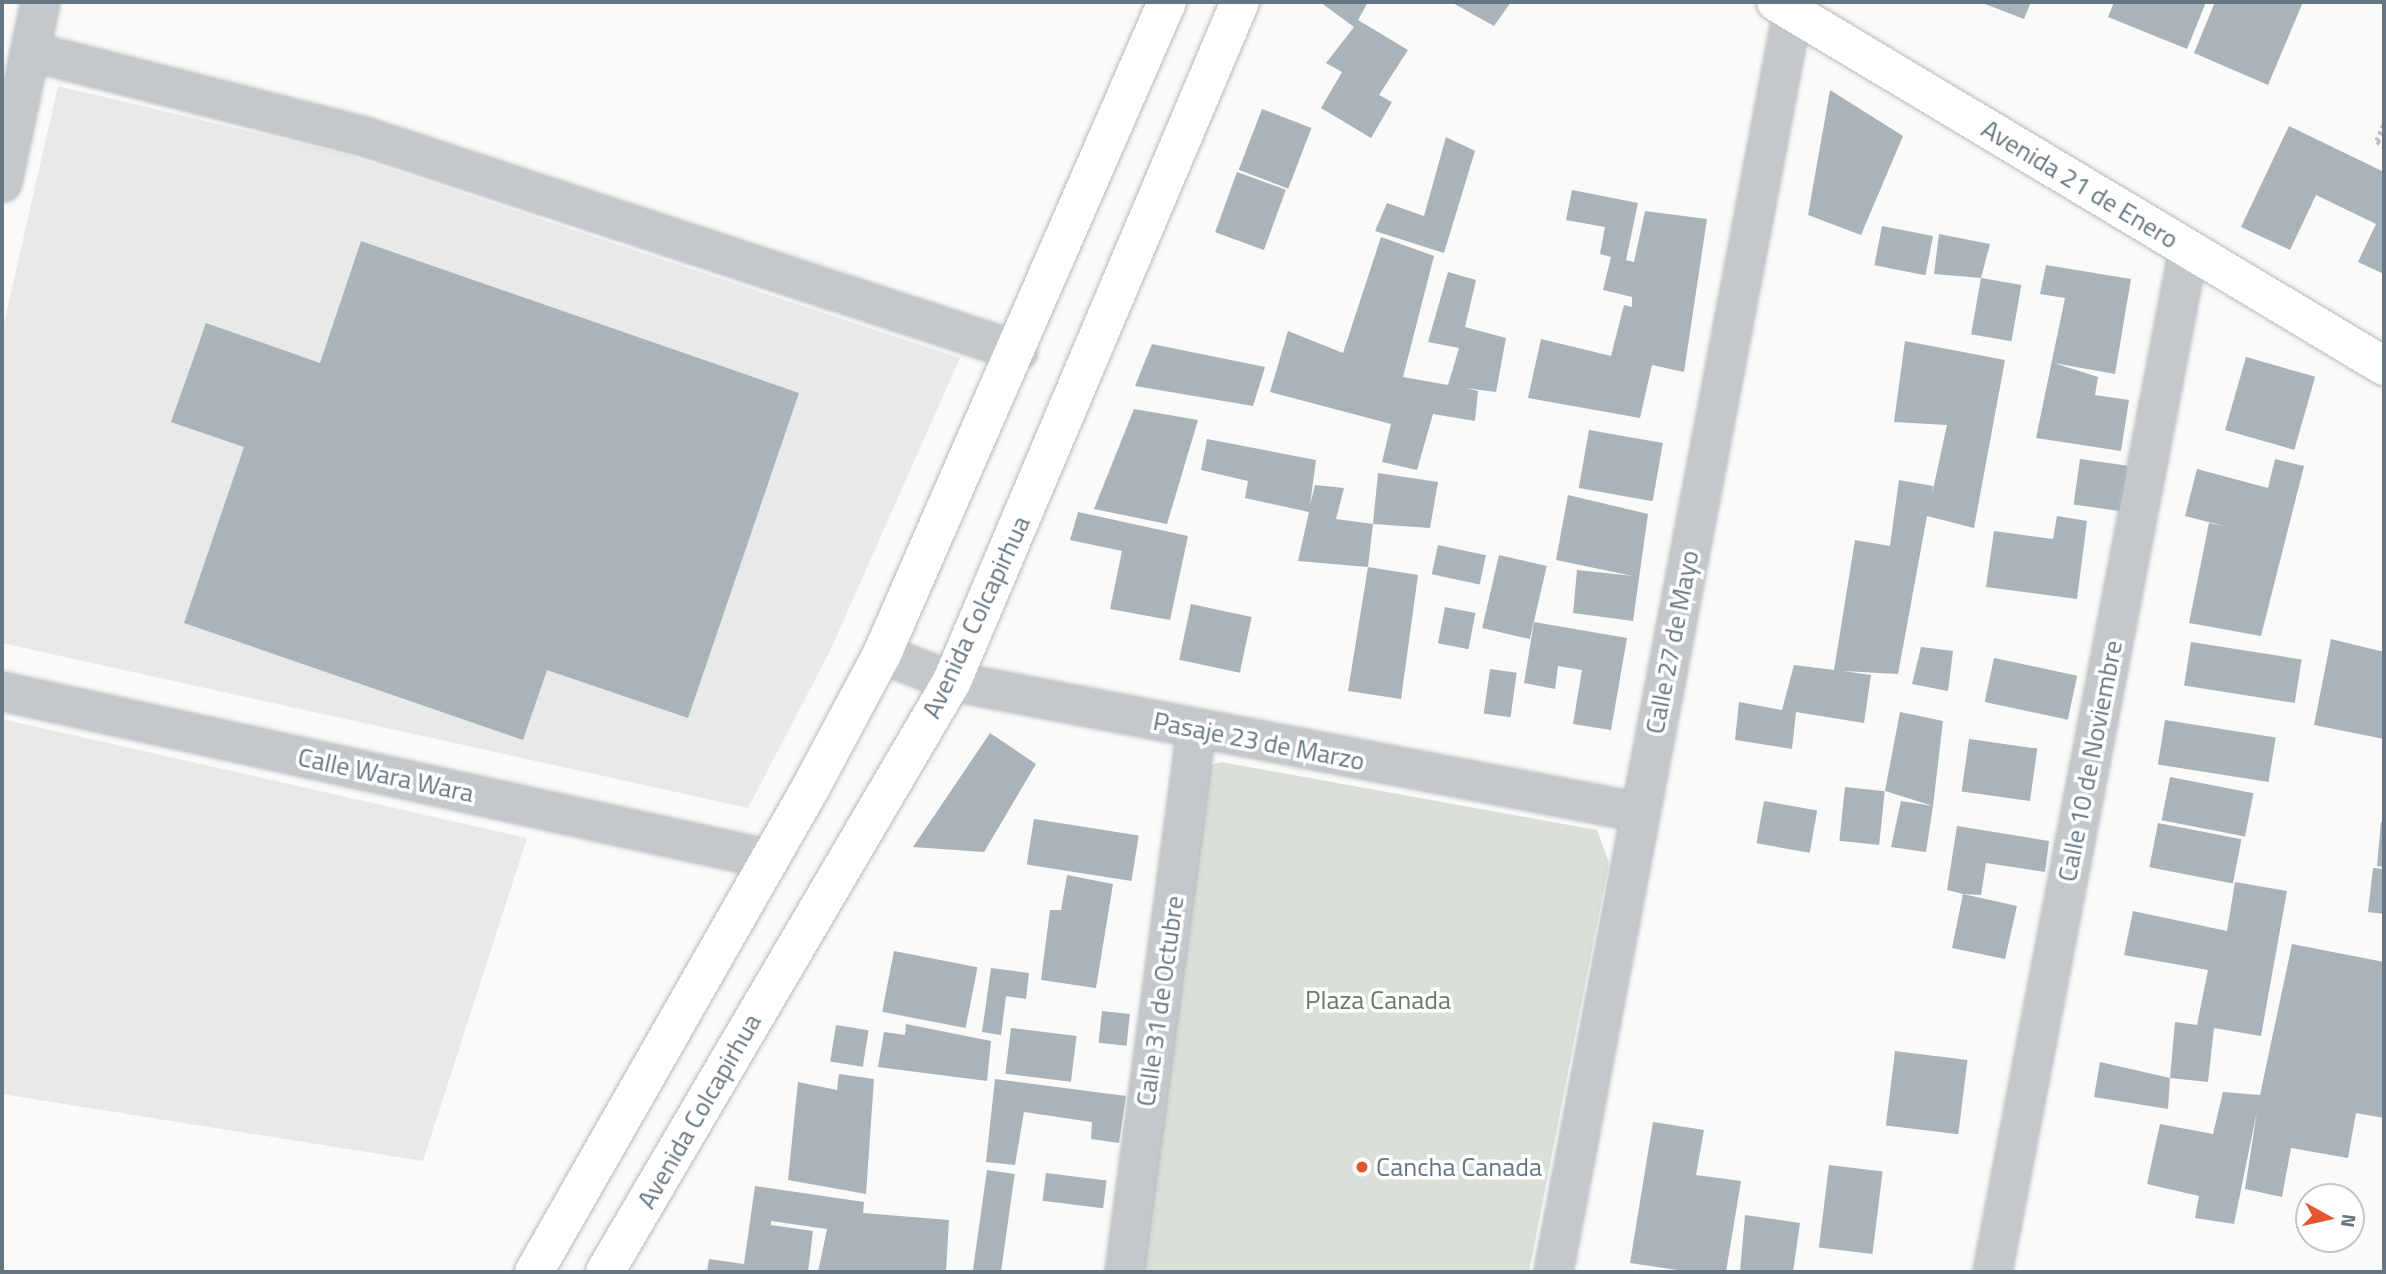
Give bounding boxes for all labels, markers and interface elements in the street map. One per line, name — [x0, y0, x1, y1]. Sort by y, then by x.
street label: Avenida 21 de Enero — [1976, 113, 2184, 255]
street label: Avenida Colcapirhua — [915, 511, 1037, 723]
street label: Calle 27 de Mayo — [1639, 548, 1705, 736]
street label: Calle 10 de Noviembre — [2051, 638, 2129, 884]
street label: Pasaje 23 de Marzo — [1151, 705, 1367, 777]
street label: Calle Wara Wara — [295, 741, 477, 809]
street label: Calle 31 de Octubre — [1130, 894, 1190, 1108]
park label: Plaza Canada — [1305, 984, 1451, 1016]
street label: Avenida Colcapirhua — [631, 1008, 767, 1214]
place label: Cancha Canada — [1376, 1151, 1542, 1183]
marker: Cancha Canada — [1354, 1159, 1370, 1175]
north arrow — [2295, 1183, 2365, 1253]
text: N — [2334, 1212, 2365, 1229]

